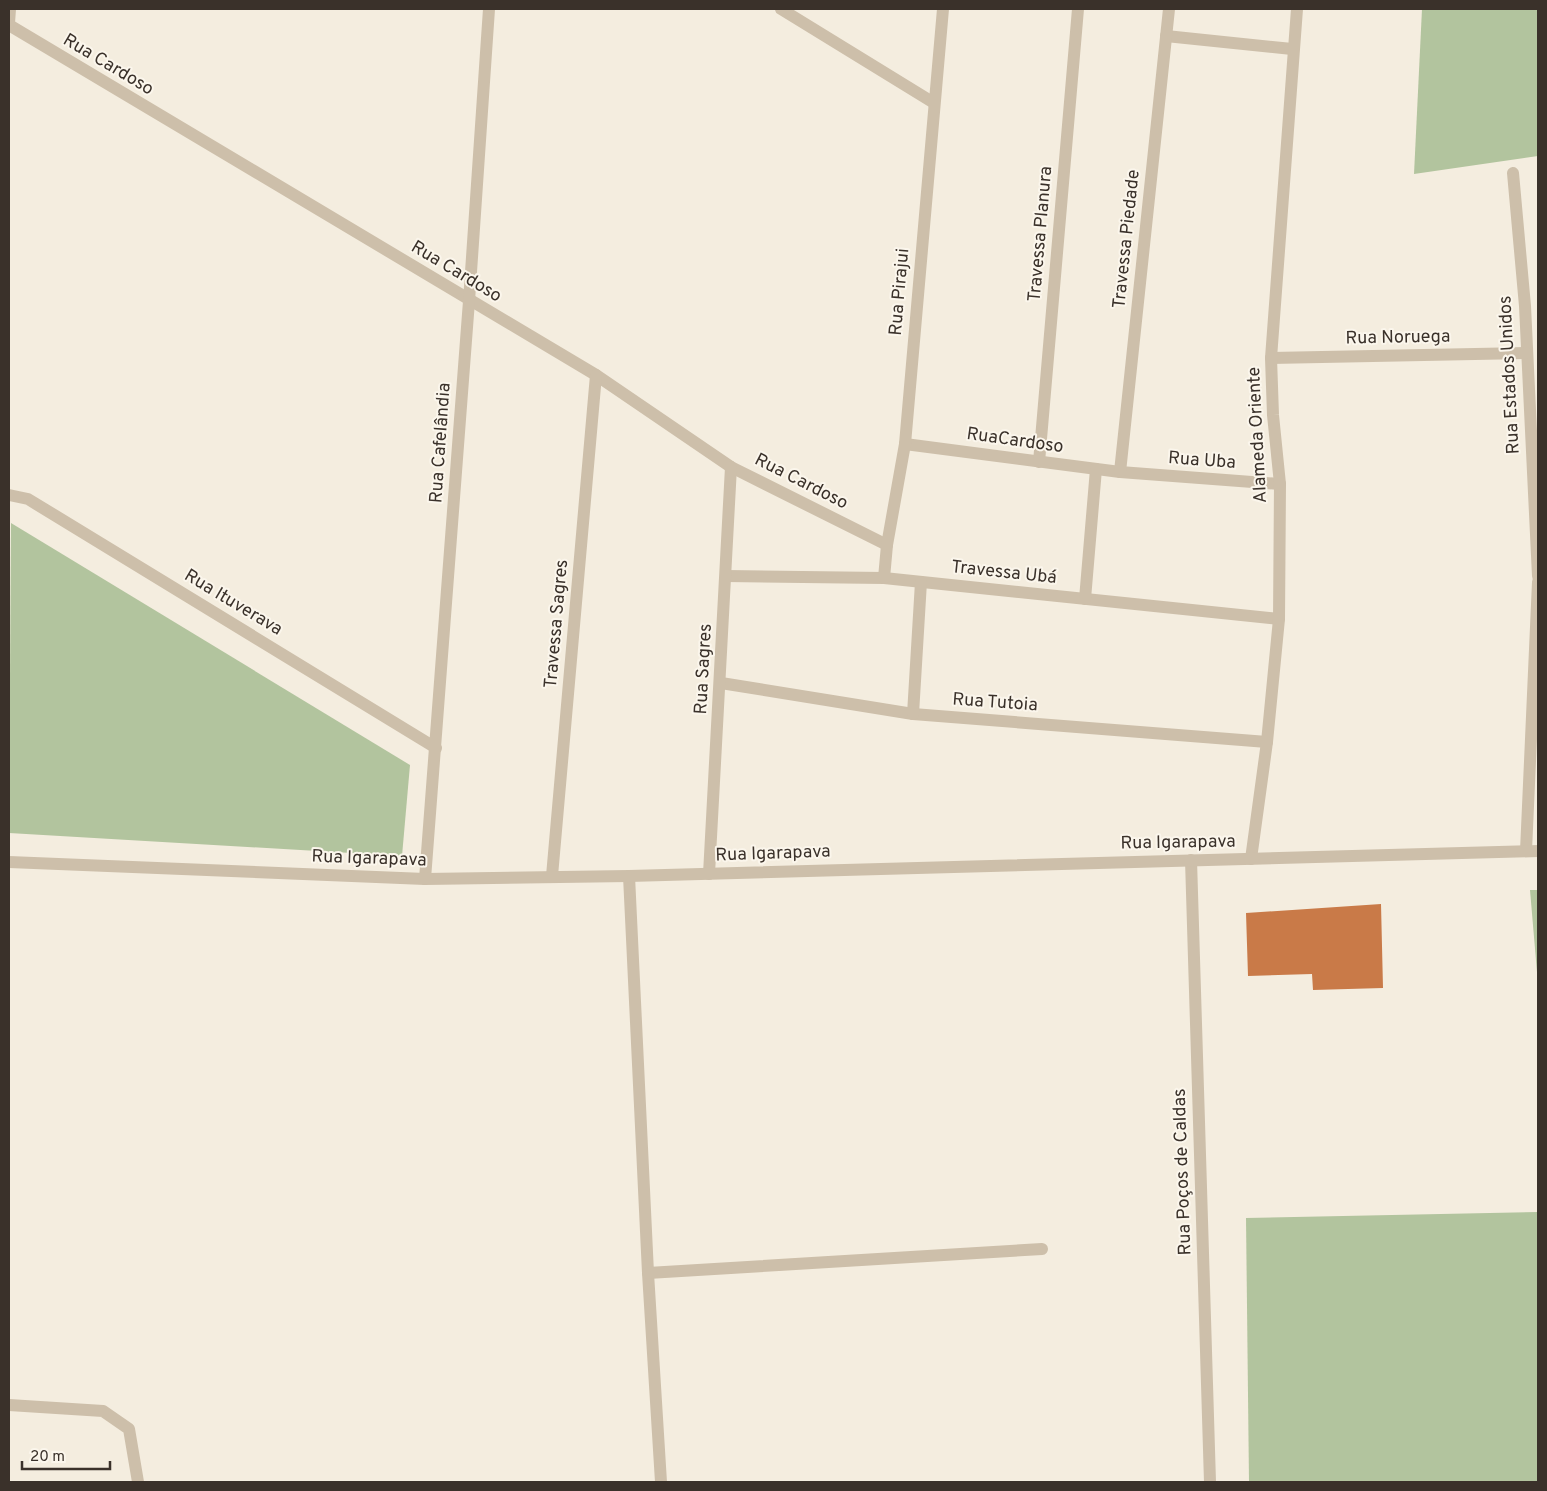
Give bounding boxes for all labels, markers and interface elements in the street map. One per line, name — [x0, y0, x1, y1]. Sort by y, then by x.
street label: Rua Cardoso — [58, 29, 158, 101]
street label: Travessa Planura — [1024, 165, 1058, 303]
street label: Travessa Piedade — [1108, 168, 1146, 310]
street label: Rua Cardoso — [406, 236, 506, 308]
street label: Rua Pirajui — [885, 247, 915, 337]
street label: Rua Estados Unidos — [1494, 295, 1526, 455]
street label: Rua Noruega — [1345, 326, 1451, 350]
street label: Alameda Oriente — [1243, 366, 1273, 504]
street label: Rua Cafelândia — [425, 382, 457, 504]
street label: RuaCardoso — [965, 423, 1065, 459]
street label: Rua Uba — [1167, 447, 1237, 475]
street label: Rua Cardoso — [750, 449, 852, 515]
street label: Travessa Ubá — [950, 556, 1058, 590]
street label: Travessa Sagres — [540, 559, 574, 689]
street label: Rua Ituverava — [180, 565, 286, 641]
street label: Rua Sagres — [690, 623, 718, 715]
street label: Rua Tutoia — [952, 689, 1038, 717]
street label: Rua Igarapava — [1120, 830, 1236, 856]
street label: Rua Igarapava — [715, 840, 831, 868]
street label: Rua Igarapava — [311, 845, 427, 873]
street label: Rua Poços de Caldas — [1169, 1088, 1197, 1256]
scale bar — [22, 1438, 110, 1470]
text: 20 m — [30, 1448, 65, 1467]

